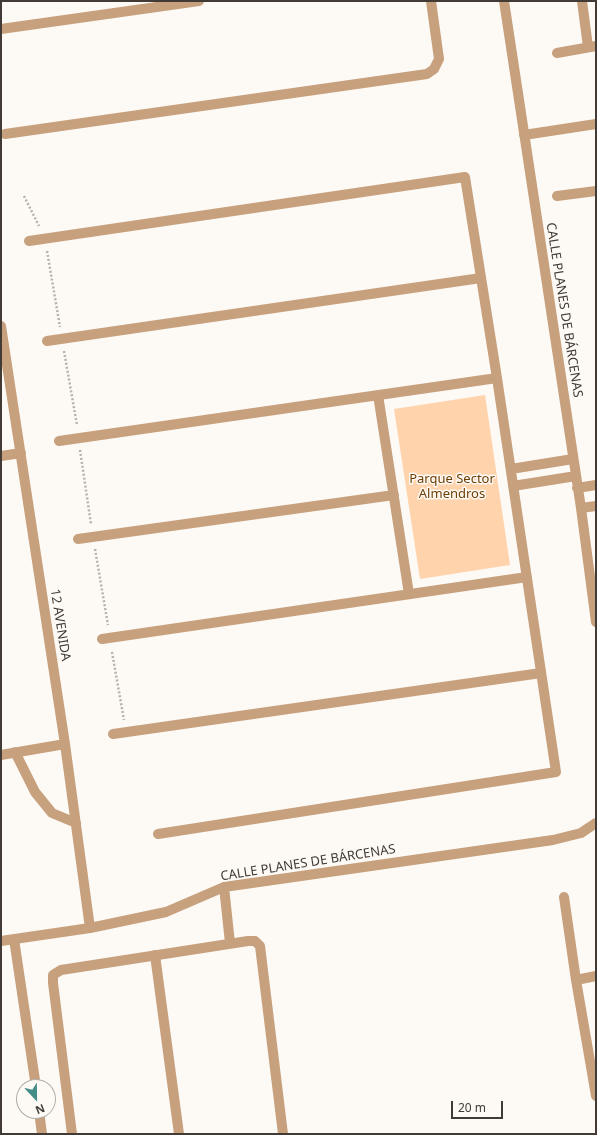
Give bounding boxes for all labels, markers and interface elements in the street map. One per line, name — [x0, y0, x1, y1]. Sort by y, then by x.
street label: CALLE PLANES DE BÁRCENAS — [542, 221, 586, 399]
park label: Parque Sector Almendros — [409, 471, 495, 502]
street label: 12 AVENIDA — [47, 588, 73, 662]
street label: CALLE PLANES DE BÁRCENAS — [219, 841, 397, 885]
north arrow — [16, 1079, 56, 1119]
scale bar — [453, 1093, 505, 1119]
text: 20 m — [458, 1099, 486, 1116]
text: N — [33, 1101, 47, 1118]

